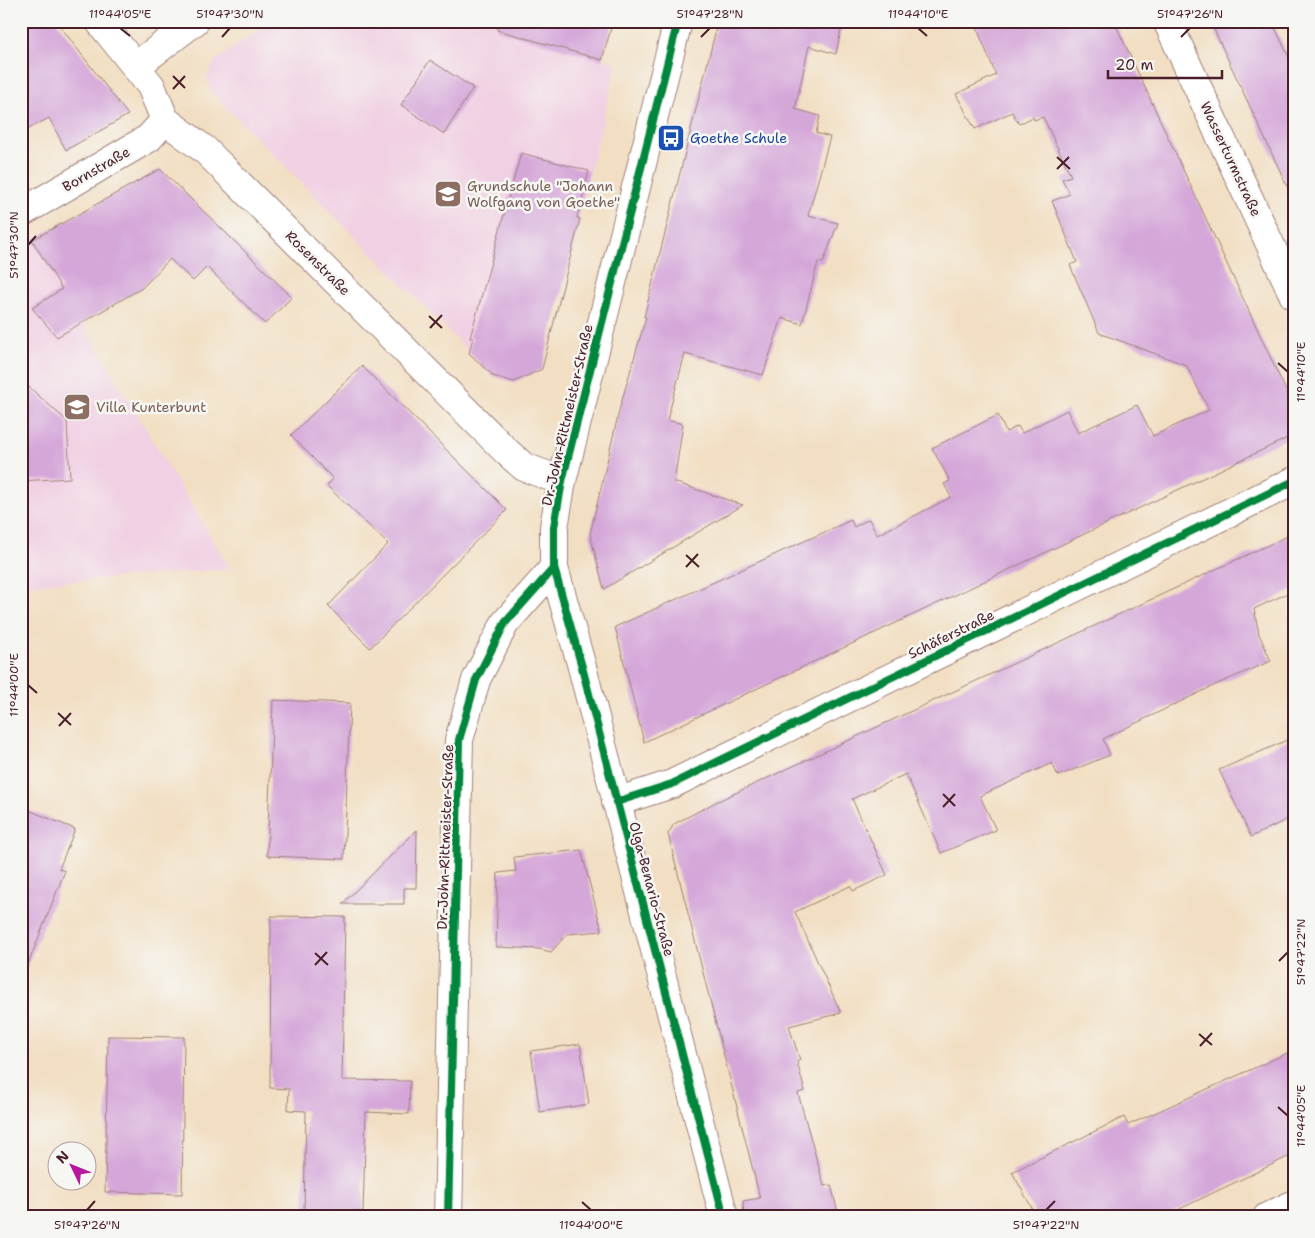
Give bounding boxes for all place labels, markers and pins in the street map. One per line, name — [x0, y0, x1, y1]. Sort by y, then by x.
bus stop icon: Goethe Schule — [656, 123, 686, 153]
place label: Goethe Schule — [690, 129, 787, 147]
place label: Grundschule "Johann Wolfgang von Goethe" — [467, 177, 620, 211]
school or university icon: Grundschule "Johann Wolfgang von Goethe" — [433, 179, 463, 209]
school or university icon: Villa Kunterbunt — [62, 392, 92, 422]
place label: Villa Kunterbunt — [96, 398, 206, 416]

